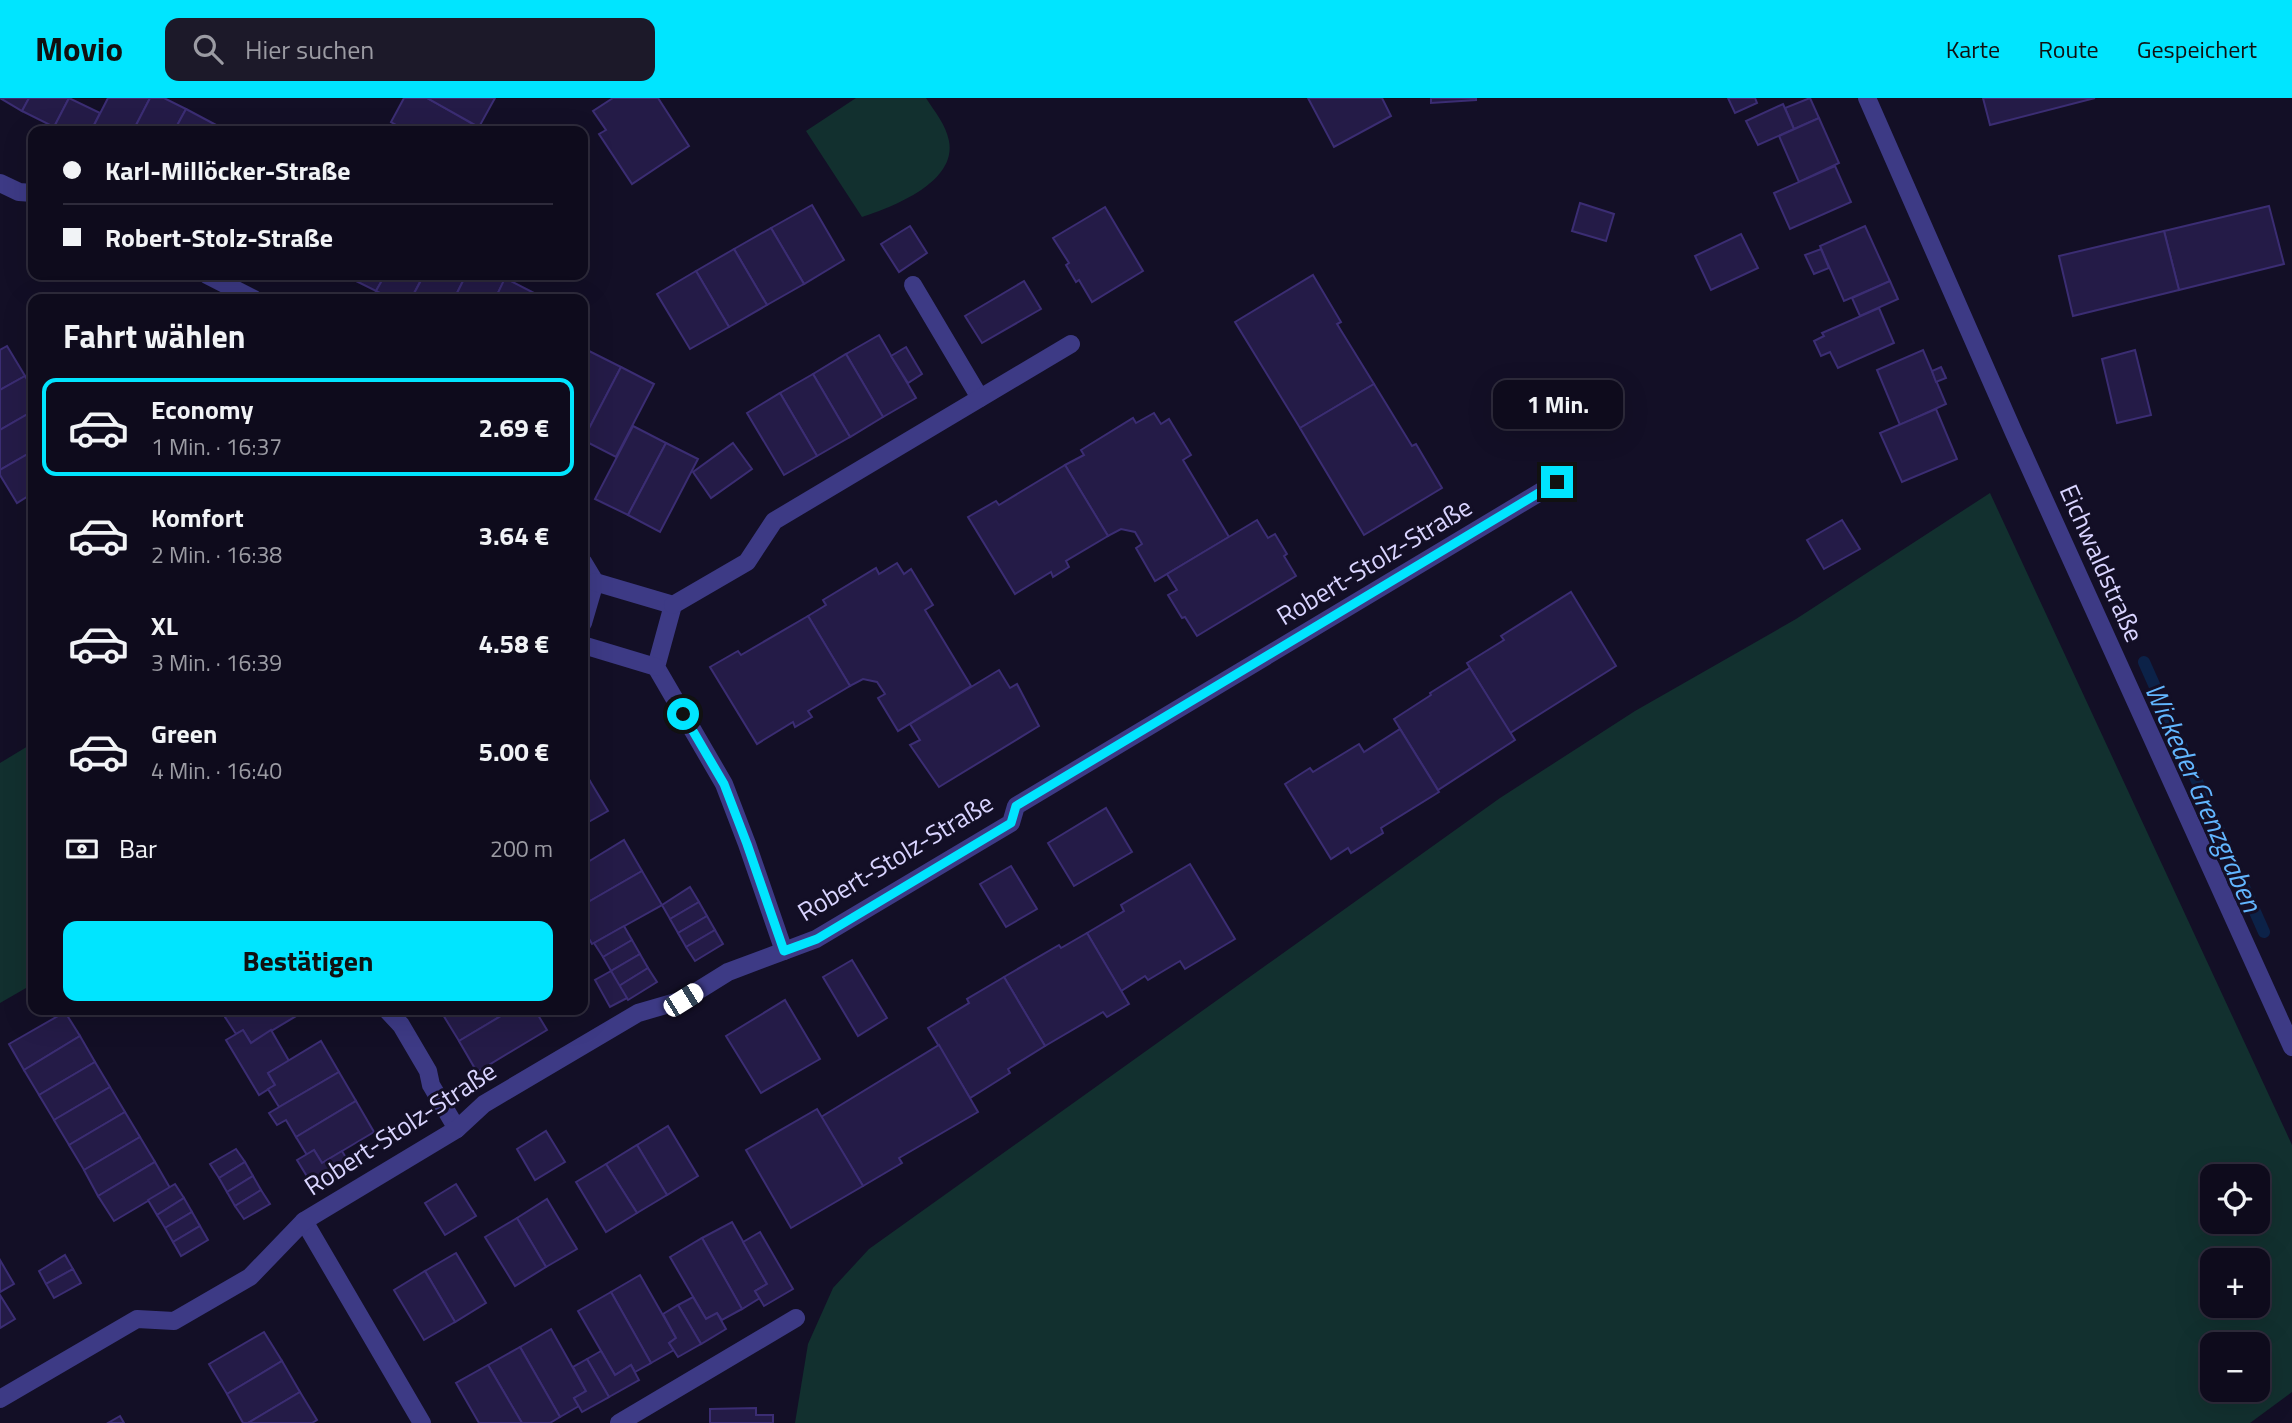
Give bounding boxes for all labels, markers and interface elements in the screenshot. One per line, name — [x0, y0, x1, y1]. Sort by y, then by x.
search box — [165, 18, 655, 81]
text: Movio — [35, 24, 123, 74]
icon: search — [189, 30, 227, 68]
text: Hier suchen — [245, 30, 374, 69]
text: Karte — [1946, 31, 2000, 67]
text: Route — [2038, 31, 2099, 67]
text: Gespeichert — [2137, 31, 2257, 67]
text: Karl-Millöcker-Straße — [105, 151, 351, 190]
text: Robert-Stolz-Straße — [105, 218, 333, 257]
text: Fahrt wählen — [63, 312, 246, 360]
callout: 1 Min. — [1492, 380, 1622, 430]
text: 1 Min. — [1527, 387, 1589, 422]
text: Economy — [151, 390, 253, 429]
icon: car — [67, 396, 130, 459]
text: 2.69 € — [478, 408, 549, 447]
text: 1 Min. · 16:37 — [151, 429, 282, 464]
route end — [1541, 466, 1573, 498]
street label: Eichwaldstraße — [2050, 478, 2154, 648]
street label: Robert-Stolz-Straße — [1269, 487, 1479, 635]
text: Komfort — [151, 498, 244, 537]
icon: car — [67, 504, 130, 567]
text: 3.64 € — [478, 516, 549, 555]
text: 2 Min. · 16:38 — [151, 537, 282, 572]
text: XL — [151, 606, 178, 645]
icon: car — [67, 612, 130, 675]
text: 4.58 € — [478, 624, 549, 663]
text: 3 Min. · 16:39 — [151, 645, 282, 680]
water label: Wickeder Grenzgraben — [2134, 676, 2274, 919]
route start — [667, 698, 699, 730]
text: Green — [151, 714, 217, 753]
icon: car — [67, 720, 130, 783]
text: 5.00 € — [478, 732, 549, 771]
text: 4 Min. · 16:40 — [151, 753, 282, 788]
street label: Robert-Stolz-Straße — [790, 783, 1000, 931]
text: Bar — [119, 829, 157, 868]
icon: cash — [63, 830, 101, 868]
text: 200 m — [490, 831, 553, 866]
button: Bestätigen — [63, 921, 553, 1001]
car — [660, 980, 707, 1020]
street label: Robert-Stolz-Straße — [296, 1051, 504, 1205]
map controls — [2200, 1164, 2270, 1402]
button: locate — [2200, 1164, 2270, 1234]
button: + — [2200, 1248, 2270, 1318]
button: − — [2200, 1332, 2270, 1402]

